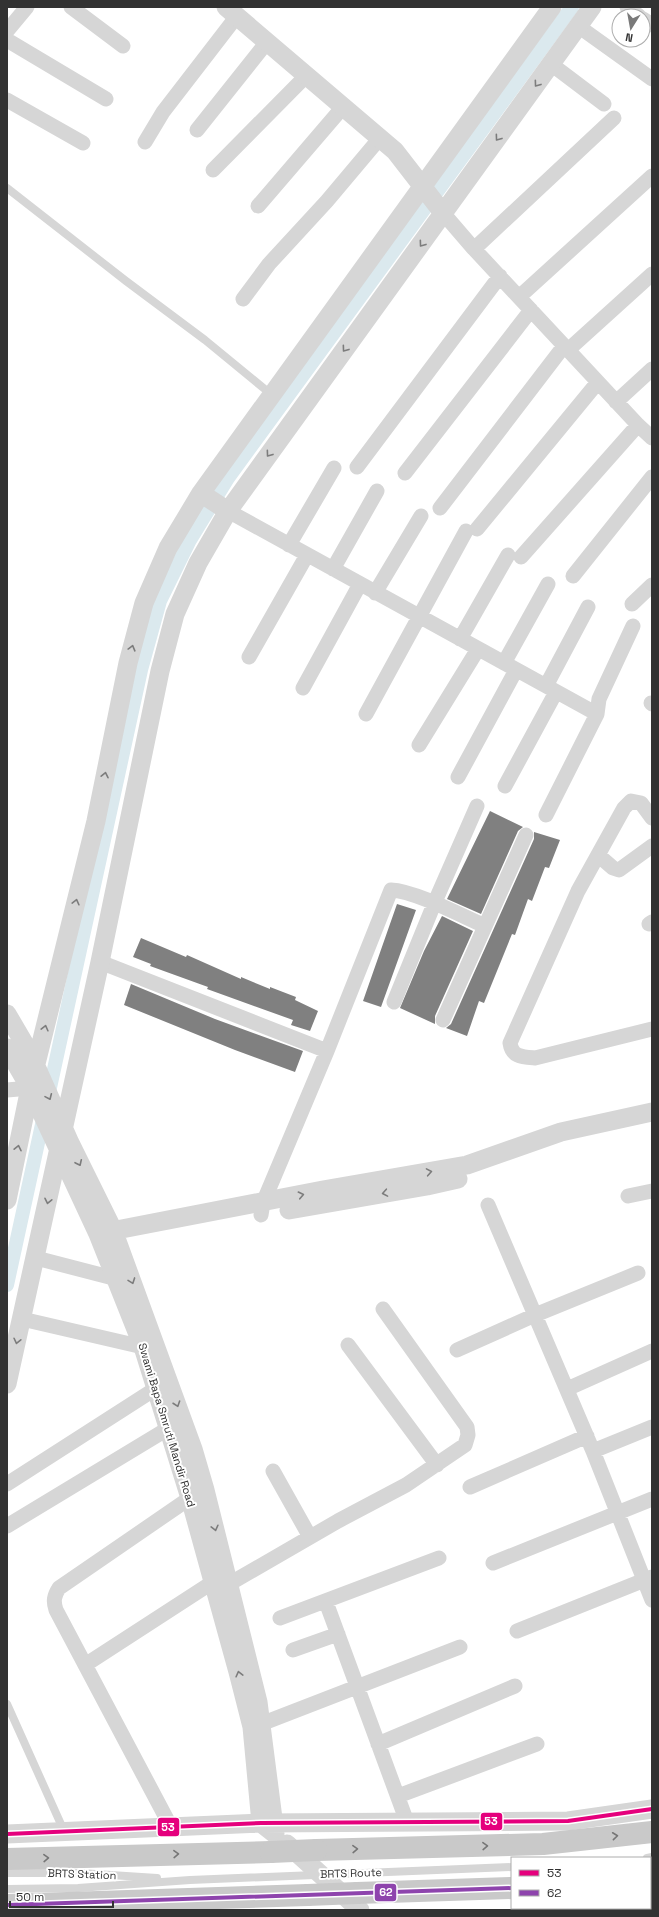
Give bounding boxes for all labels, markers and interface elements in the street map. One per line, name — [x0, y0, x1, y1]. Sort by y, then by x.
north arrow — [611, 8, 651, 48]
text: N — [624, 30, 634, 45]
one-way arrow — [534, 80, 542, 87]
one-way arrow — [495, 134, 502, 141]
one-way arrow — [419, 239, 426, 246]
one-way arrow — [343, 345, 350, 352]
one-way arrow — [267, 450, 274, 457]
one-way arrow — [127, 645, 136, 652]
one-way arrow — [100, 772, 109, 778]
one-way arrow — [71, 898, 80, 905]
one-way arrow — [40, 1025, 49, 1032]
one-way arrow — [45, 1093, 53, 1100]
one-way arrow — [14, 1145, 22, 1151]
one-way arrow — [74, 1158, 82, 1166]
one-way arrow — [426, 1168, 432, 1177]
one-way arrow — [382, 1189, 389, 1197]
one-way arrow — [298, 1191, 304, 1199]
one-way arrow — [44, 1197, 52, 1204]
one-way arrow — [127, 1278, 136, 1285]
one-way arrow — [13, 1338, 21, 1344]
street label: Swami Bapa Smruti Mandir Road — [135, 1341, 199, 1509]
one-way arrow — [172, 1400, 180, 1407]
one-way arrow — [210, 1524, 219, 1531]
one-way arrow — [235, 1671, 244, 1678]
line badge: 53 — [480, 1812, 503, 1831]
text: 53 — [484, 1814, 498, 1828]
line badge: 53 — [157, 1817, 180, 1837]
text: 53 — [161, 1820, 175, 1834]
one-way arrow — [612, 1832, 618, 1841]
one-way arrow — [482, 1841, 488, 1850]
one-way arrow — [352, 1845, 358, 1853]
one-way arrow — [173, 1850, 179, 1858]
one-way arrow — [43, 1854, 49, 1862]
legend — [511, 1857, 651, 1909]
street label: BRTS Route — [320, 1865, 382, 1881]
text: 53 — [547, 1865, 561, 1881]
street label: BRTS Station — [47, 1866, 117, 1882]
scale bar — [10, 1883, 113, 1909]
line badge: 62 — [374, 1883, 397, 1902]
text: 62 — [379, 1885, 393, 1899]
text: 62 — [547, 1885, 562, 1901]
text: 50 m — [16, 1889, 44, 1905]

